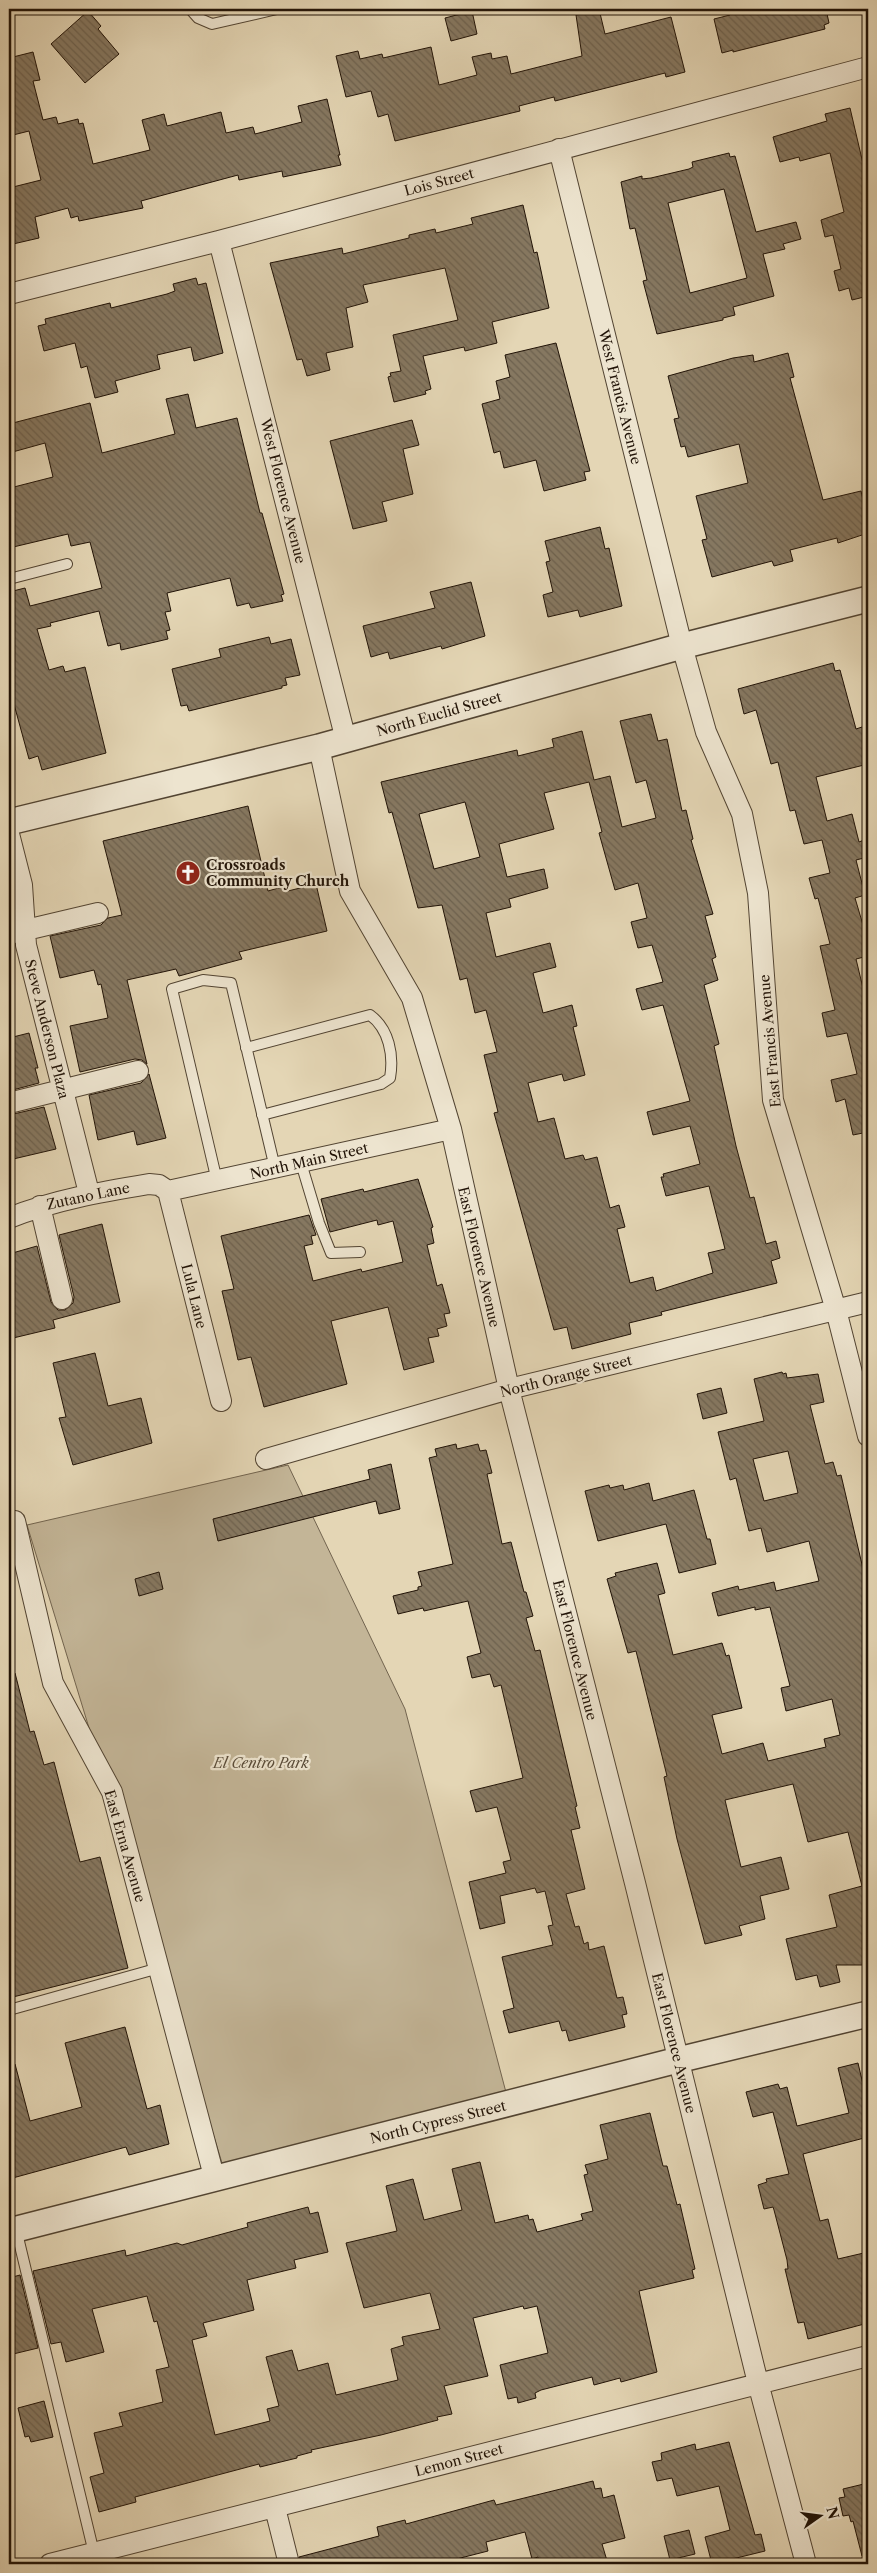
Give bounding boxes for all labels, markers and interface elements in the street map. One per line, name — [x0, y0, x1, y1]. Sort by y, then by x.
street label: Lois Street — [402, 164, 476, 200]
street label: West Francis Avenue — [594, 327, 646, 466]
street label: West Florence Avenue — [256, 416, 310, 566]
street label: North Euclid Street — [374, 688, 504, 740]
place label: Crossroads Community Church — [206, 856, 350, 890]
church icon: Crossroads Community Church — [175, 860, 201, 886]
street label: Steve Anderson Plaza — [21, 957, 73, 1101]
street label: East Francis Avenue — [755, 974, 785, 1108]
street label: North Main Street — [248, 1139, 370, 1183]
street label: Zutano Lane — [45, 1178, 131, 1214]
street label: East Florence Avenue — [454, 1185, 504, 1329]
street label: Lula Lane — [177, 1262, 211, 1330]
street label: North Orange Street — [498, 1351, 634, 1401]
street label: East Florence Avenue — [549, 1578, 601, 1722]
park label: El Centro Park — [212, 1754, 309, 1772]
street label: East Erna Avenue — [100, 1788, 150, 1904]
street label: East Florence Avenue — [648, 1971, 700, 2115]
street label: North Cypress Street — [368, 2096, 508, 2148]
street label: Lemon Street — [413, 2440, 505, 2480]
north arrow — [794, 2490, 844, 2540]
text: N — [822, 2505, 843, 2521]

